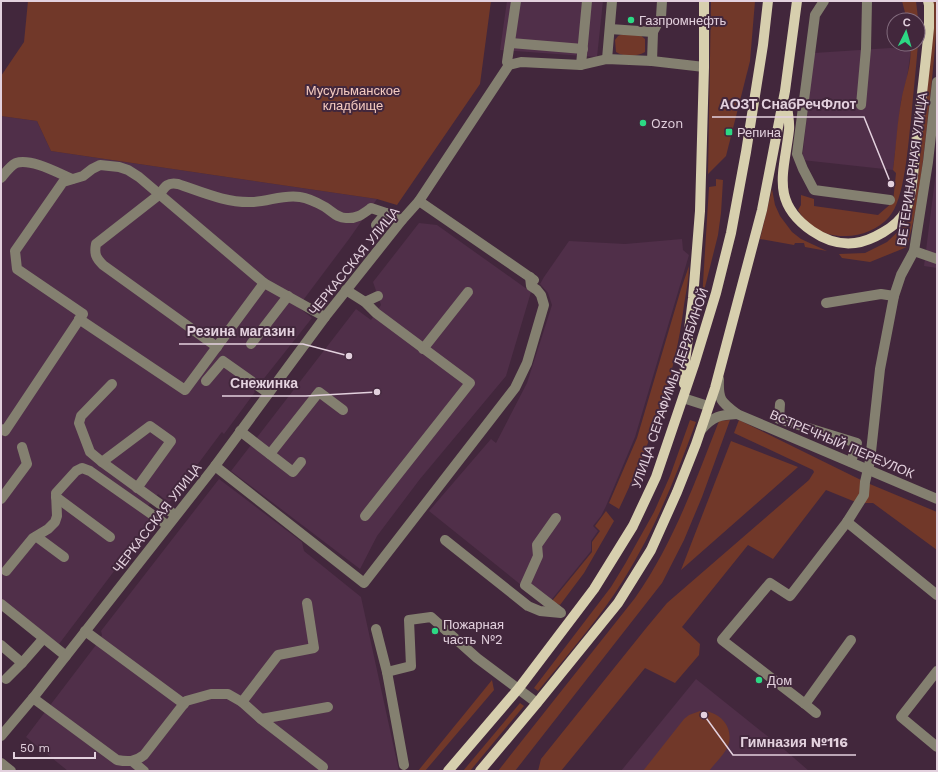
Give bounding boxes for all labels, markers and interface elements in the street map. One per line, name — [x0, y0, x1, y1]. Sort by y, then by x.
north arrow — [886, 12, 926, 52]
place label: Газпромнефть — [639, 13, 727, 28]
marker: Газпромнефть — [626, 15, 636, 25]
text: С — [902, 16, 911, 29]
park label: Мусульманское кладбище — [306, 83, 400, 113]
callout: АОЗТ СнабРечФлот — [712, 91, 864, 117]
street label: ВЕТЕРИНАРНАЯ УЛИЦА — [894, 91, 930, 247]
text: АОЗТ СнабРечФлот — [720, 96, 856, 112]
place label: Ozon — [651, 116, 683, 131]
marker: Ozon — [638, 118, 648, 128]
place label: Репина — [737, 125, 782, 140]
marker: Репина — [724, 127, 734, 137]
street label: ЧЕРКАССКАЯ УЛИЦА — [306, 204, 402, 318]
street label: УЛИЦА СЕРАФИМЫ ДЕРЯБИНОЙ — [629, 286, 711, 490]
callout: Резина магазин — [179, 318, 303, 344]
text: Резина магазин — [187, 323, 295, 339]
callout: Снежинка — [222, 370, 306, 396]
text: Снежинка — [230, 375, 298, 391]
street label: ВСТРЕЧНЫЙ ПЕРЕУЛОК — [768, 407, 917, 481]
street label: ЧЕРКАССКАЯ УЛИЦА — [110, 460, 205, 576]
place label: Пожарная часть №2 — [443, 617, 504, 647]
marker: Пожарная часть №2 — [430, 626, 440, 636]
place label: Дом — [767, 673, 792, 688]
marker: Дом — [754, 675, 764, 685]
callout: Гимназия №116 — [733, 729, 856, 755]
scale bar — [14, 734, 95, 760]
text: Гимназия №116 — [740, 734, 848, 750]
text: 50 m — [20, 741, 50, 755]

